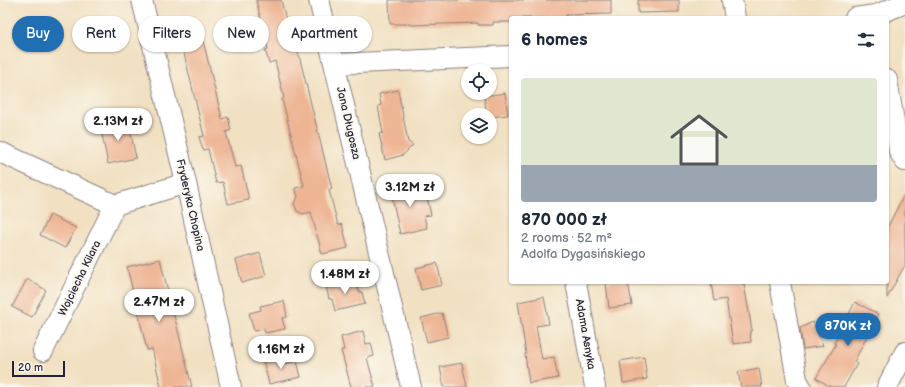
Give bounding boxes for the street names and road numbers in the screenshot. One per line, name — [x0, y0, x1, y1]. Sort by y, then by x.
street label: Jana Długosza — [334, 86, 363, 161]
street label: Fryderyka Chopina — [174, 158, 207, 252]
street label: Wojciecha Kilara — [56, 238, 103, 318]
street label: Adama Asnyka — [573, 298, 598, 371]

